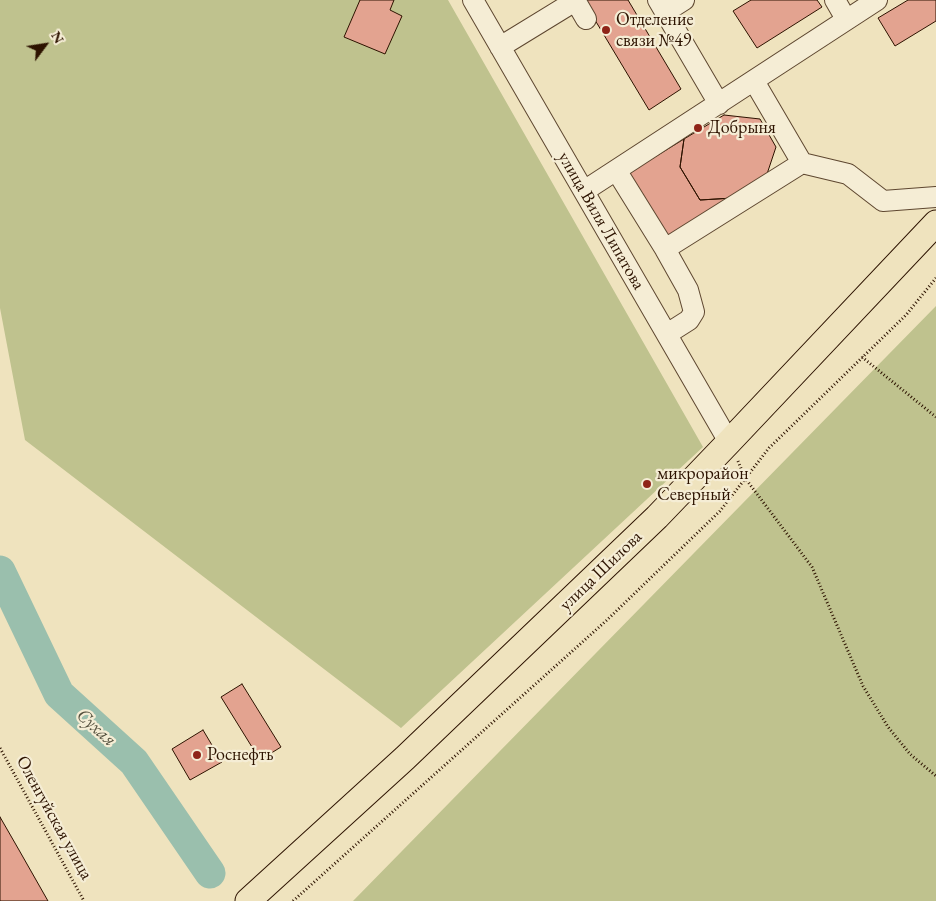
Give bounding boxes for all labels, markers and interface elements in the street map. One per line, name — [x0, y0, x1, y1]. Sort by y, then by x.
place label: Отделение связи №49 — [616, 9, 693, 52]
north arrow — [20, 20, 70, 70]
marker: Отделение связи №49 — [600, 24, 612, 36]
text: N — [47, 28, 68, 47]
place label: Добрыня — [708, 117, 776, 139]
marker: Добрыня — [692, 122, 704, 134]
street label: улица Виля Липатова — [553, 148, 649, 294]
place label: микрорайон Северный — [657, 463, 749, 506]
marker: микрорайон Северный — [641, 478, 653, 490]
street label: улица Шилова — [555, 526, 647, 616]
water label: Сухая — [71, 704, 121, 752]
place label: Роснефть — [207, 744, 273, 766]
marker: Роснефть — [191, 749, 203, 761]
street label: Оленгуйская улица — [11, 752, 97, 884]

